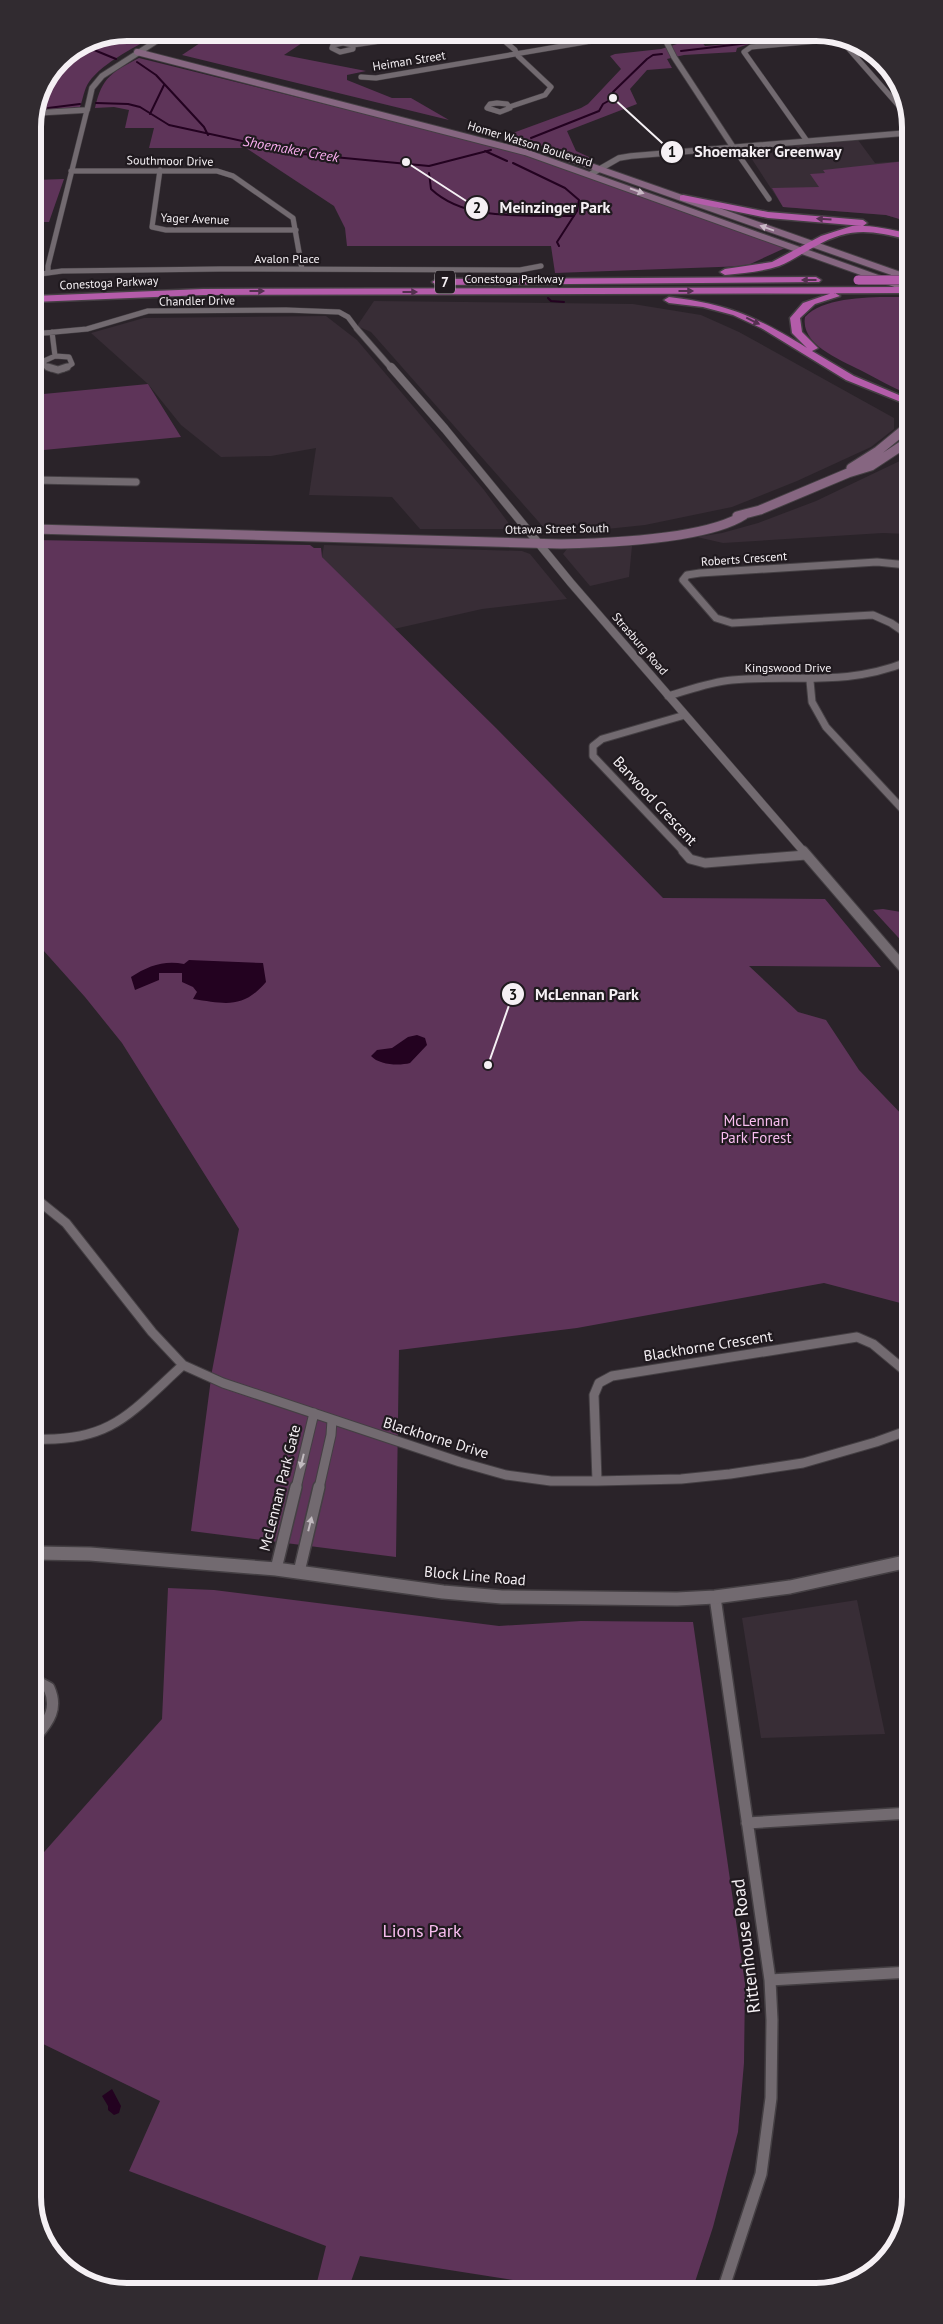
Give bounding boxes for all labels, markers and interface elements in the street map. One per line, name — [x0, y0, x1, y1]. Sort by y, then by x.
street label: Heiman Street — [371, 47, 446, 74]
street label: Homer Watson Boulevard — [466, 117, 594, 170]
water label: Shoemaker Creek — [242, 132, 341, 166]
callout: Shoemaker Greenway — [659, 136, 852, 167]
text: Shoemaker Greenway — [694, 141, 842, 161]
text: 1 — [668, 142, 676, 161]
street label: Southmoor Drive — [127, 152, 213, 169]
one-way arrow — [629, 188, 644, 195]
callout: Meinzinger Park — [464, 192, 620, 223]
text: Meinzinger Park — [500, 197, 611, 217]
text: 2 — [473, 198, 481, 217]
street label: Yager Avenue — [160, 210, 230, 227]
one-way arrow — [815, 214, 831, 222]
one-way arrow — [760, 224, 775, 231]
street label: Avalon Place — [254, 251, 320, 266]
road number: 7 — [435, 270, 455, 294]
street label: Conestoga Parkway — [465, 271, 564, 286]
street label: Conestoga Parkway — [59, 272, 159, 293]
one-way arrow — [801, 276, 817, 284]
one-way arrow — [249, 287, 265, 295]
one-way arrow — [678, 287, 694, 295]
one-way arrow — [402, 288, 418, 296]
street label: Chandler Drive — [159, 292, 235, 309]
one-way arrow — [745, 317, 760, 325]
street label: Ottawa Street South — [505, 520, 609, 537]
street label: Roberts Crescent — [701, 548, 787, 569]
street label: Strasburg Road — [609, 609, 671, 678]
street label: Kingswood Drive — [745, 660, 831, 675]
street label: Barwood Crescent — [609, 752, 702, 849]
callout: McLennan Park — [500, 979, 649, 1010]
text: McLennan Park — [535, 984, 639, 1004]
text: 3 — [509, 985, 517, 1004]
park label: McLennan Park Forest — [720, 1111, 792, 1147]
street label: Blackhorne Crescent — [642, 1326, 774, 1365]
street label: Blackhorne Drive — [381, 1412, 491, 1463]
street label: McLennan Park Gate — [255, 1423, 304, 1553]
one-way arrow — [297, 1453, 305, 1468]
one-way arrow — [306, 1517, 314, 1532]
street label: Block Line Road — [423, 1562, 527, 1589]
street label: Rittenhouse Road — [726, 1877, 765, 2015]
park label: Lions Park — [382, 1919, 462, 1942]

